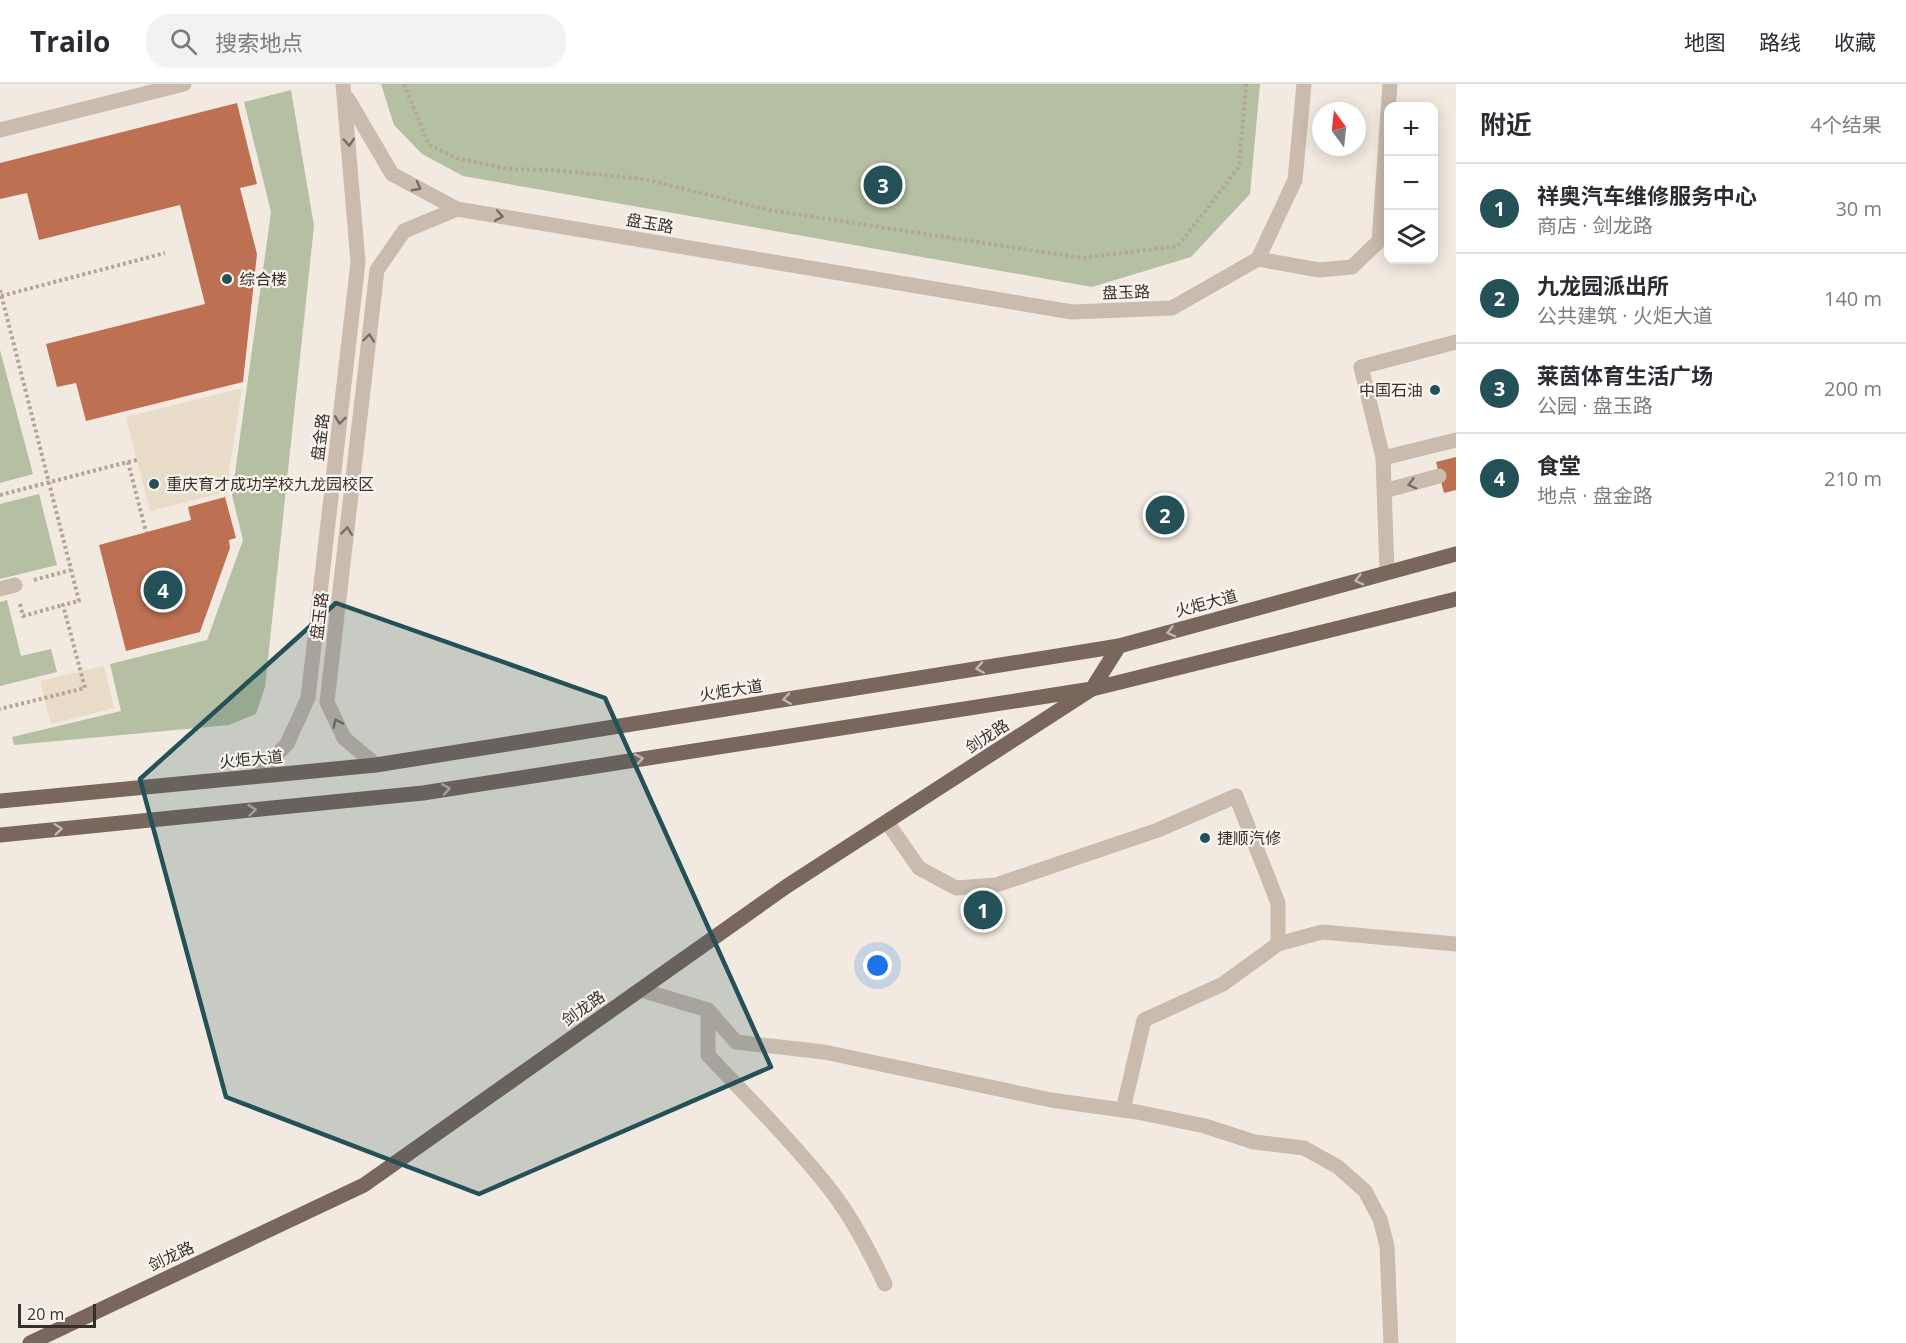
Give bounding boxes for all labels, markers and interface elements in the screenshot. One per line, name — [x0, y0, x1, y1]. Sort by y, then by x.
search box — [146, 14, 566, 68]
text: Trailo — [30, 22, 110, 60]
icon: search — [167, 25, 200, 58]
text: 搜索地点 — [215, 27, 303, 57]
text: 地图 — [1684, 28, 1726, 56]
text: 路线 — [1759, 28, 1801, 56]
text: 收藏 — [1834, 28, 1876, 56]
north arrow — [1312, 102, 1366, 156]
map controls — [1384, 102, 1438, 264]
button: + — [1384, 102, 1438, 156]
text: 附近 — [1480, 106, 1532, 142]
text: 4个结果 — [1811, 111, 1882, 138]
one-way arrow — [342, 138, 355, 147]
button: − — [1384, 156, 1438, 210]
pin: 3 — [864, 162, 902, 208]
one-way arrow — [411, 180, 421, 191]
text: 祥奥汽车维修服务中心 — [1537, 180, 1757, 210]
text: 1 — [1494, 195, 1505, 222]
text: 30 m — [1835, 195, 1882, 222]
street label: 盘玉路 — [624, 208, 676, 238]
one-way arrow — [495, 209, 504, 221]
button: layers — [1384, 210, 1438, 264]
text: 商店 · 剑龙路 — [1537, 212, 1653, 239]
place label: 综合楼 — [239, 268, 287, 290]
text: 九龙园派出所 — [1537, 270, 1669, 300]
marker: 综合楼 — [220, 272, 234, 286]
street label: 盘玉路 — [1102, 280, 1150, 304]
text: 2 — [1494, 285, 1505, 312]
text: 140 m — [1824, 285, 1882, 312]
text: 公共建筑 · 火炬大道 — [1537, 302, 1713, 329]
one-way arrow — [362, 333, 375, 342]
text: 莱茵体育生活广场 — [1537, 360, 1713, 390]
text: 3 — [1494, 375, 1505, 402]
text: 200 m — [1824, 375, 1882, 402]
place label: 中国石油 — [1359, 379, 1423, 401]
marker: 中国石油 — [1428, 383, 1442, 397]
text: 公园 · 盘玉路 — [1537, 392, 1653, 419]
street label: 盘金路 — [306, 412, 334, 462]
one-way arrow — [334, 415, 347, 424]
text: 食堂 — [1537, 450, 1581, 480]
text: 4 — [1494, 465, 1505, 492]
text: 210 m — [1824, 465, 1882, 492]
place label: 重庆育才成功学校九龙园校区 — [166, 473, 374, 495]
one-way arrow — [1407, 476, 1417, 489]
marker: 重庆育才成功学校九龙园校区 — [147, 477, 161, 491]
text: 地点 · 盘金路 — [1537, 482, 1653, 509]
pin: 2 — [1146, 492, 1184, 538]
one-way arrow — [340, 527, 353, 536]
pin: 4 — [144, 568, 182, 612]
one-way arrow — [1354, 573, 1365, 585]
street label: 火炬大道 — [1172, 584, 1240, 622]
street label: 盘玉路 — [305, 591, 333, 641]
one-way arrow — [1166, 625, 1177, 637]
one-way arrow — [975, 662, 984, 674]
street label: 火炬大道 — [698, 674, 764, 706]
one-way arrow — [783, 693, 792, 705]
street label: 剑龙路 — [961, 714, 1013, 758]
one-way arrow — [332, 719, 344, 730]
street label: 火炬大道 — [218, 745, 284, 773]
one-way arrow — [634, 754, 643, 766]
one-way arrow — [441, 784, 451, 796]
one-way arrow — [248, 804, 257, 817]
one-way arrow — [54, 823, 63, 836]
place label: 捷顺汽修 — [1217, 827, 1281, 849]
marker: 捷顺汽修 — [1198, 831, 1212, 845]
pin: 1 — [964, 888, 1002, 932]
your location — [863, 951, 892, 980]
street label: 剑龙路 — [557, 985, 609, 1031]
street label: 剑龙路 — [145, 1236, 197, 1276]
scale bar — [18, 1301, 96, 1328]
text: 20 m — [27, 1303, 64, 1325]

